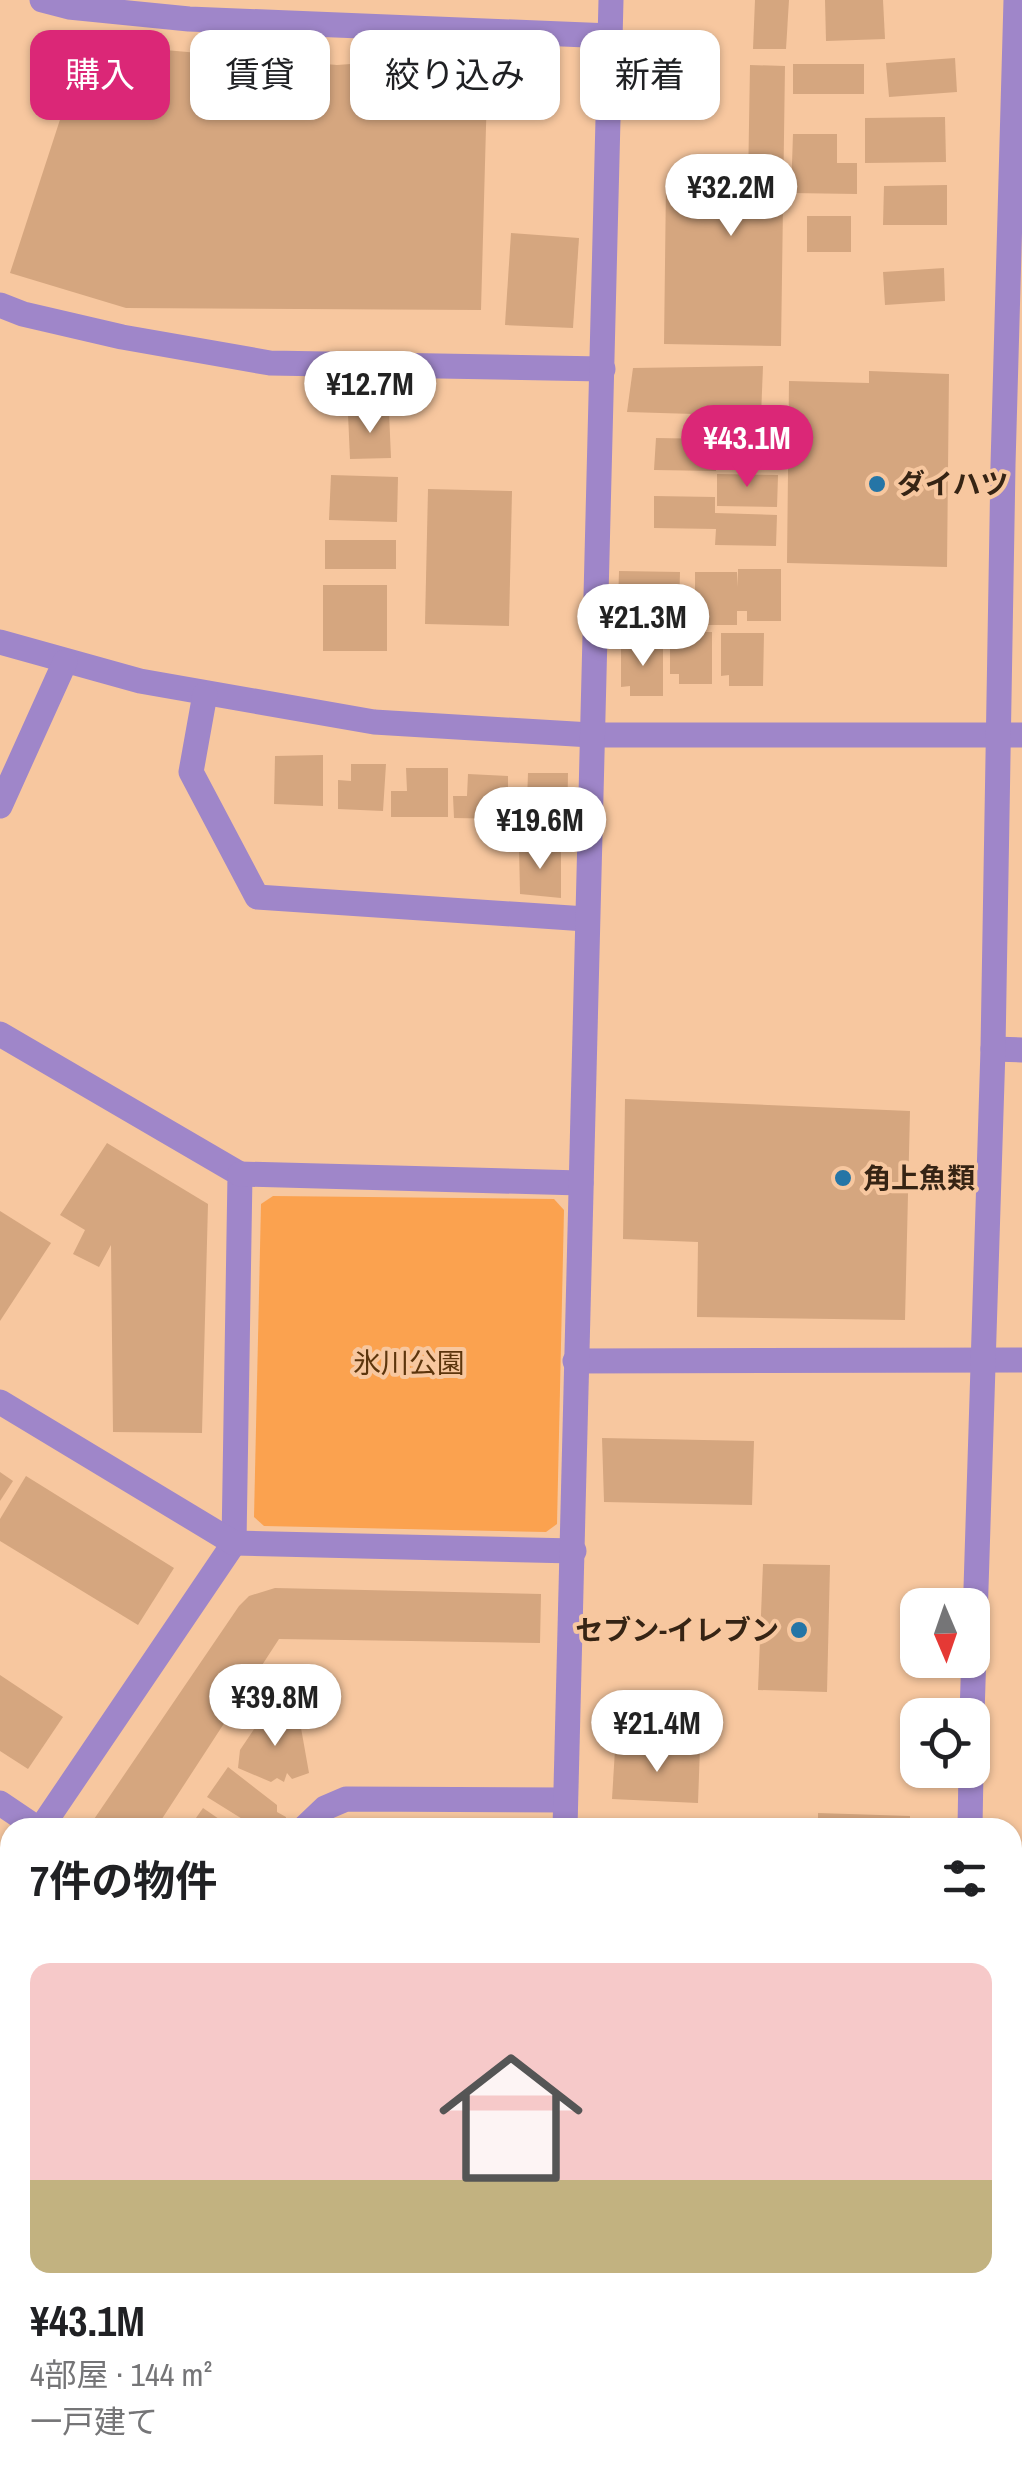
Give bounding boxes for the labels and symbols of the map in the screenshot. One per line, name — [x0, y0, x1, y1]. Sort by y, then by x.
pin: ¥32.2M — [650, 154, 812, 239]
pin: ¥12.7M — [289, 351, 451, 436]
pin: ¥43.1M — [666, 405, 828, 490]
place label: ダイハツ — [897, 465, 1008, 503]
marker: ダイハツ — [866, 473, 888, 495]
pin: ¥21.3M — [562, 584, 724, 669]
pin: ¥19.6M — [459, 787, 621, 872]
place label: 角上魚類 — [863, 1159, 975, 1197]
marker: 角上魚類 — [832, 1167, 854, 1189]
park label: 氷川公園 — [353, 1344, 465, 1382]
north arrow — [900, 1588, 990, 1678]
place label: セブン-イレブン — [575, 1611, 779, 1649]
marker: セブン-イレブン — [788, 1619, 810, 1641]
pin: ¥39.8M — [194, 1664, 356, 1749]
pin: ¥21.4M — [576, 1690, 738, 1775]

